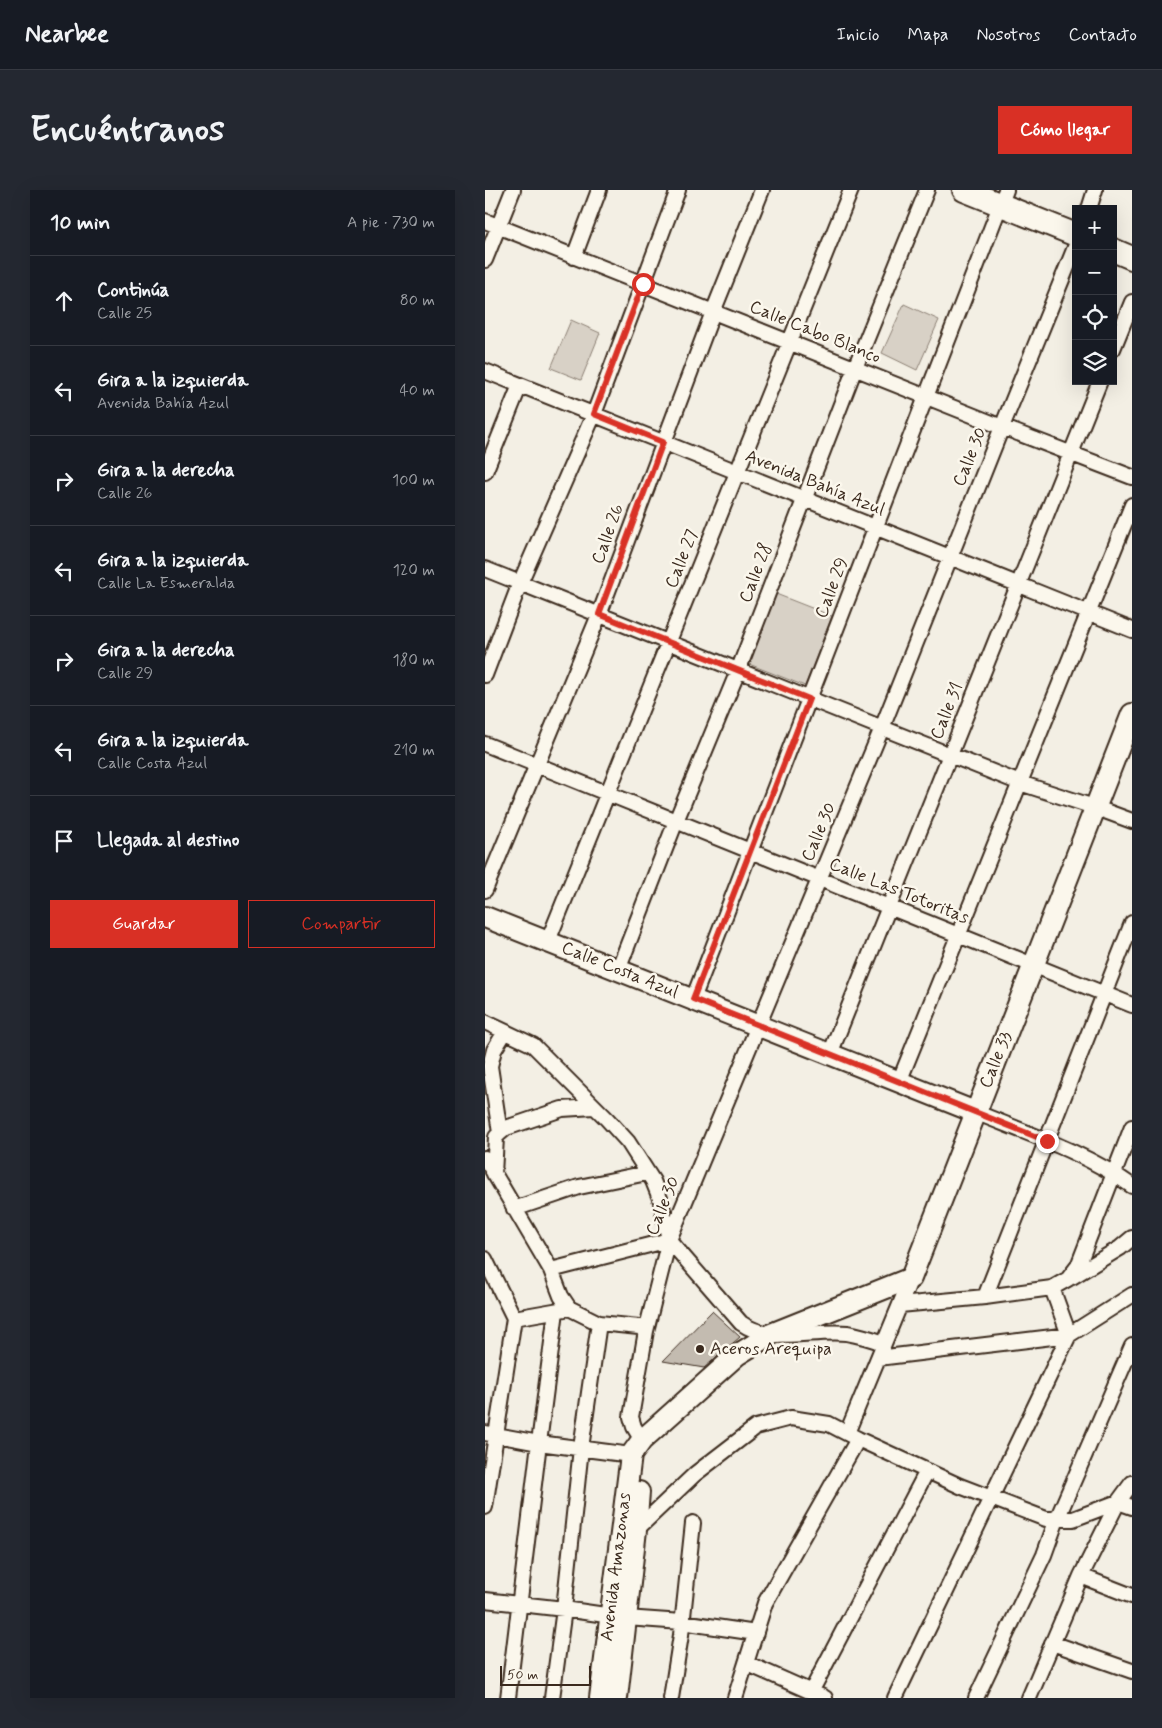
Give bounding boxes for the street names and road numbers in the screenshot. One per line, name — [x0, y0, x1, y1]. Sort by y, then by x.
street label: Calle Cabo Blanco — [746, 295, 884, 369]
street label: Calle 30 — [947, 424, 993, 490]
street label: Avenida Bahía Azul — [742, 444, 888, 522]
street label: Calle 26 — [586, 501, 630, 567]
street label: Calle 27 — [659, 526, 705, 592]
street label: Calle 28 — [734, 540, 778, 606]
street label: Calle 29 — [809, 554, 855, 622]
street label: Calle 31 — [925, 679, 969, 743]
street label: Calle 30 — [796, 799, 842, 865]
street label: Calle Las Totoritas — [825, 852, 973, 930]
street label: Calle Costa Azul — [558, 936, 682, 1004]
street label: Calle 33 — [974, 1028, 1018, 1092]
street label: Calle 30 — [640, 1173, 686, 1239]
street label: Avenida Amazonas — [595, 1491, 637, 1643]

